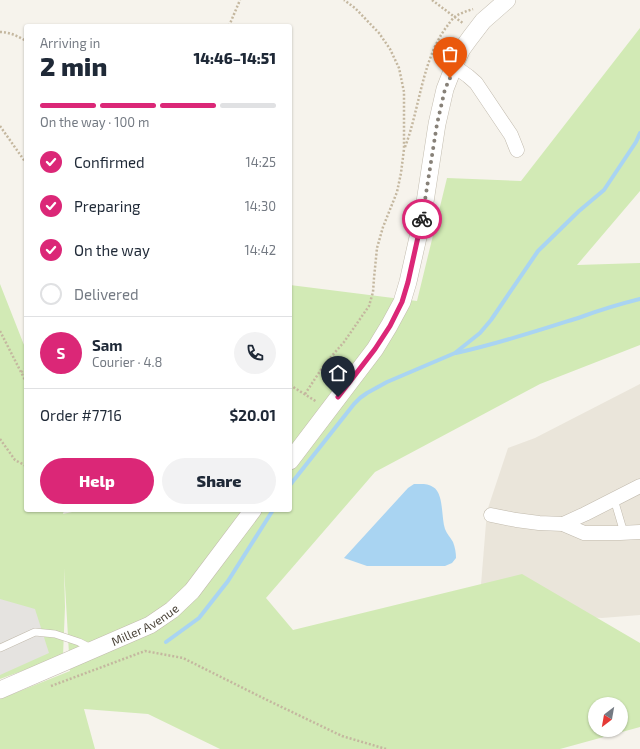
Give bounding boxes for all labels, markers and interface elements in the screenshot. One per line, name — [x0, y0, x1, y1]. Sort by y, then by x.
text: Arriving in — [40, 35, 100, 51]
pin — [433, 37, 467, 78]
icon: bag — [439, 43, 461, 65]
text: 14:46–14:51 — [193, 49, 276, 67]
text: 2 min — [40, 50, 107, 81]
text: On the way · 100 m — [40, 114, 149, 130]
icon: check — [40, 151, 62, 173]
text: Confirmed — [74, 153, 145, 171]
text: 14:25 — [245, 154, 276, 170]
icon: check — [40, 195, 62, 217]
text: Preparing — [74, 197, 140, 215]
text: 14:30 — [245, 198, 276, 214]
courier — [402, 199, 442, 239]
icon: bike — [411, 208, 433, 230]
icon: check — [40, 239, 62, 261]
text: On the way — [74, 241, 150, 259]
text: 14:42 — [244, 242, 276, 258]
text: Delivered — [74, 285, 139, 303]
button: phone — [234, 332, 276, 374]
text: Sam — [92, 336, 123, 354]
text: S — [57, 344, 65, 362]
text: Courier · 4.8 — [92, 354, 162, 370]
pin — [321, 356, 355, 397]
icon: home — [327, 362, 349, 384]
text: Order #7716 — [40, 406, 122, 424]
text: $20.01 — [230, 406, 276, 424]
button: Help — [40, 458, 154, 504]
button: Share — [162, 458, 276, 504]
street label: Miller Avenue — [109, 601, 181, 648]
north arrow — [588, 697, 628, 737]
map controls — [588, 697, 628, 737]

